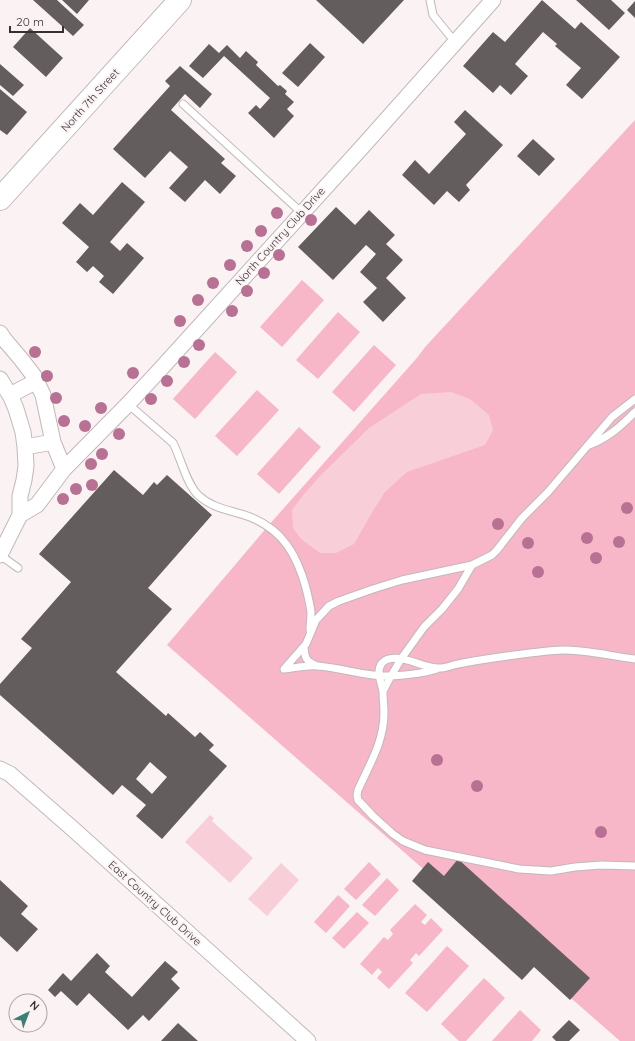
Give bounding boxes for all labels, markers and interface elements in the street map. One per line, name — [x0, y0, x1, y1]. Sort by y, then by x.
scale bar — [10, 8, 63, 34]
text: 20 m — [16, 14, 44, 29]
street label: North 7th Street — [58, 65, 122, 135]
street label: North Country Club Drive — [232, 184, 328, 288]
street label: East Country Club Drive — [106, 857, 204, 949]
north arrow — [8, 993, 48, 1033]
text: N — [27, 998, 42, 1013]

